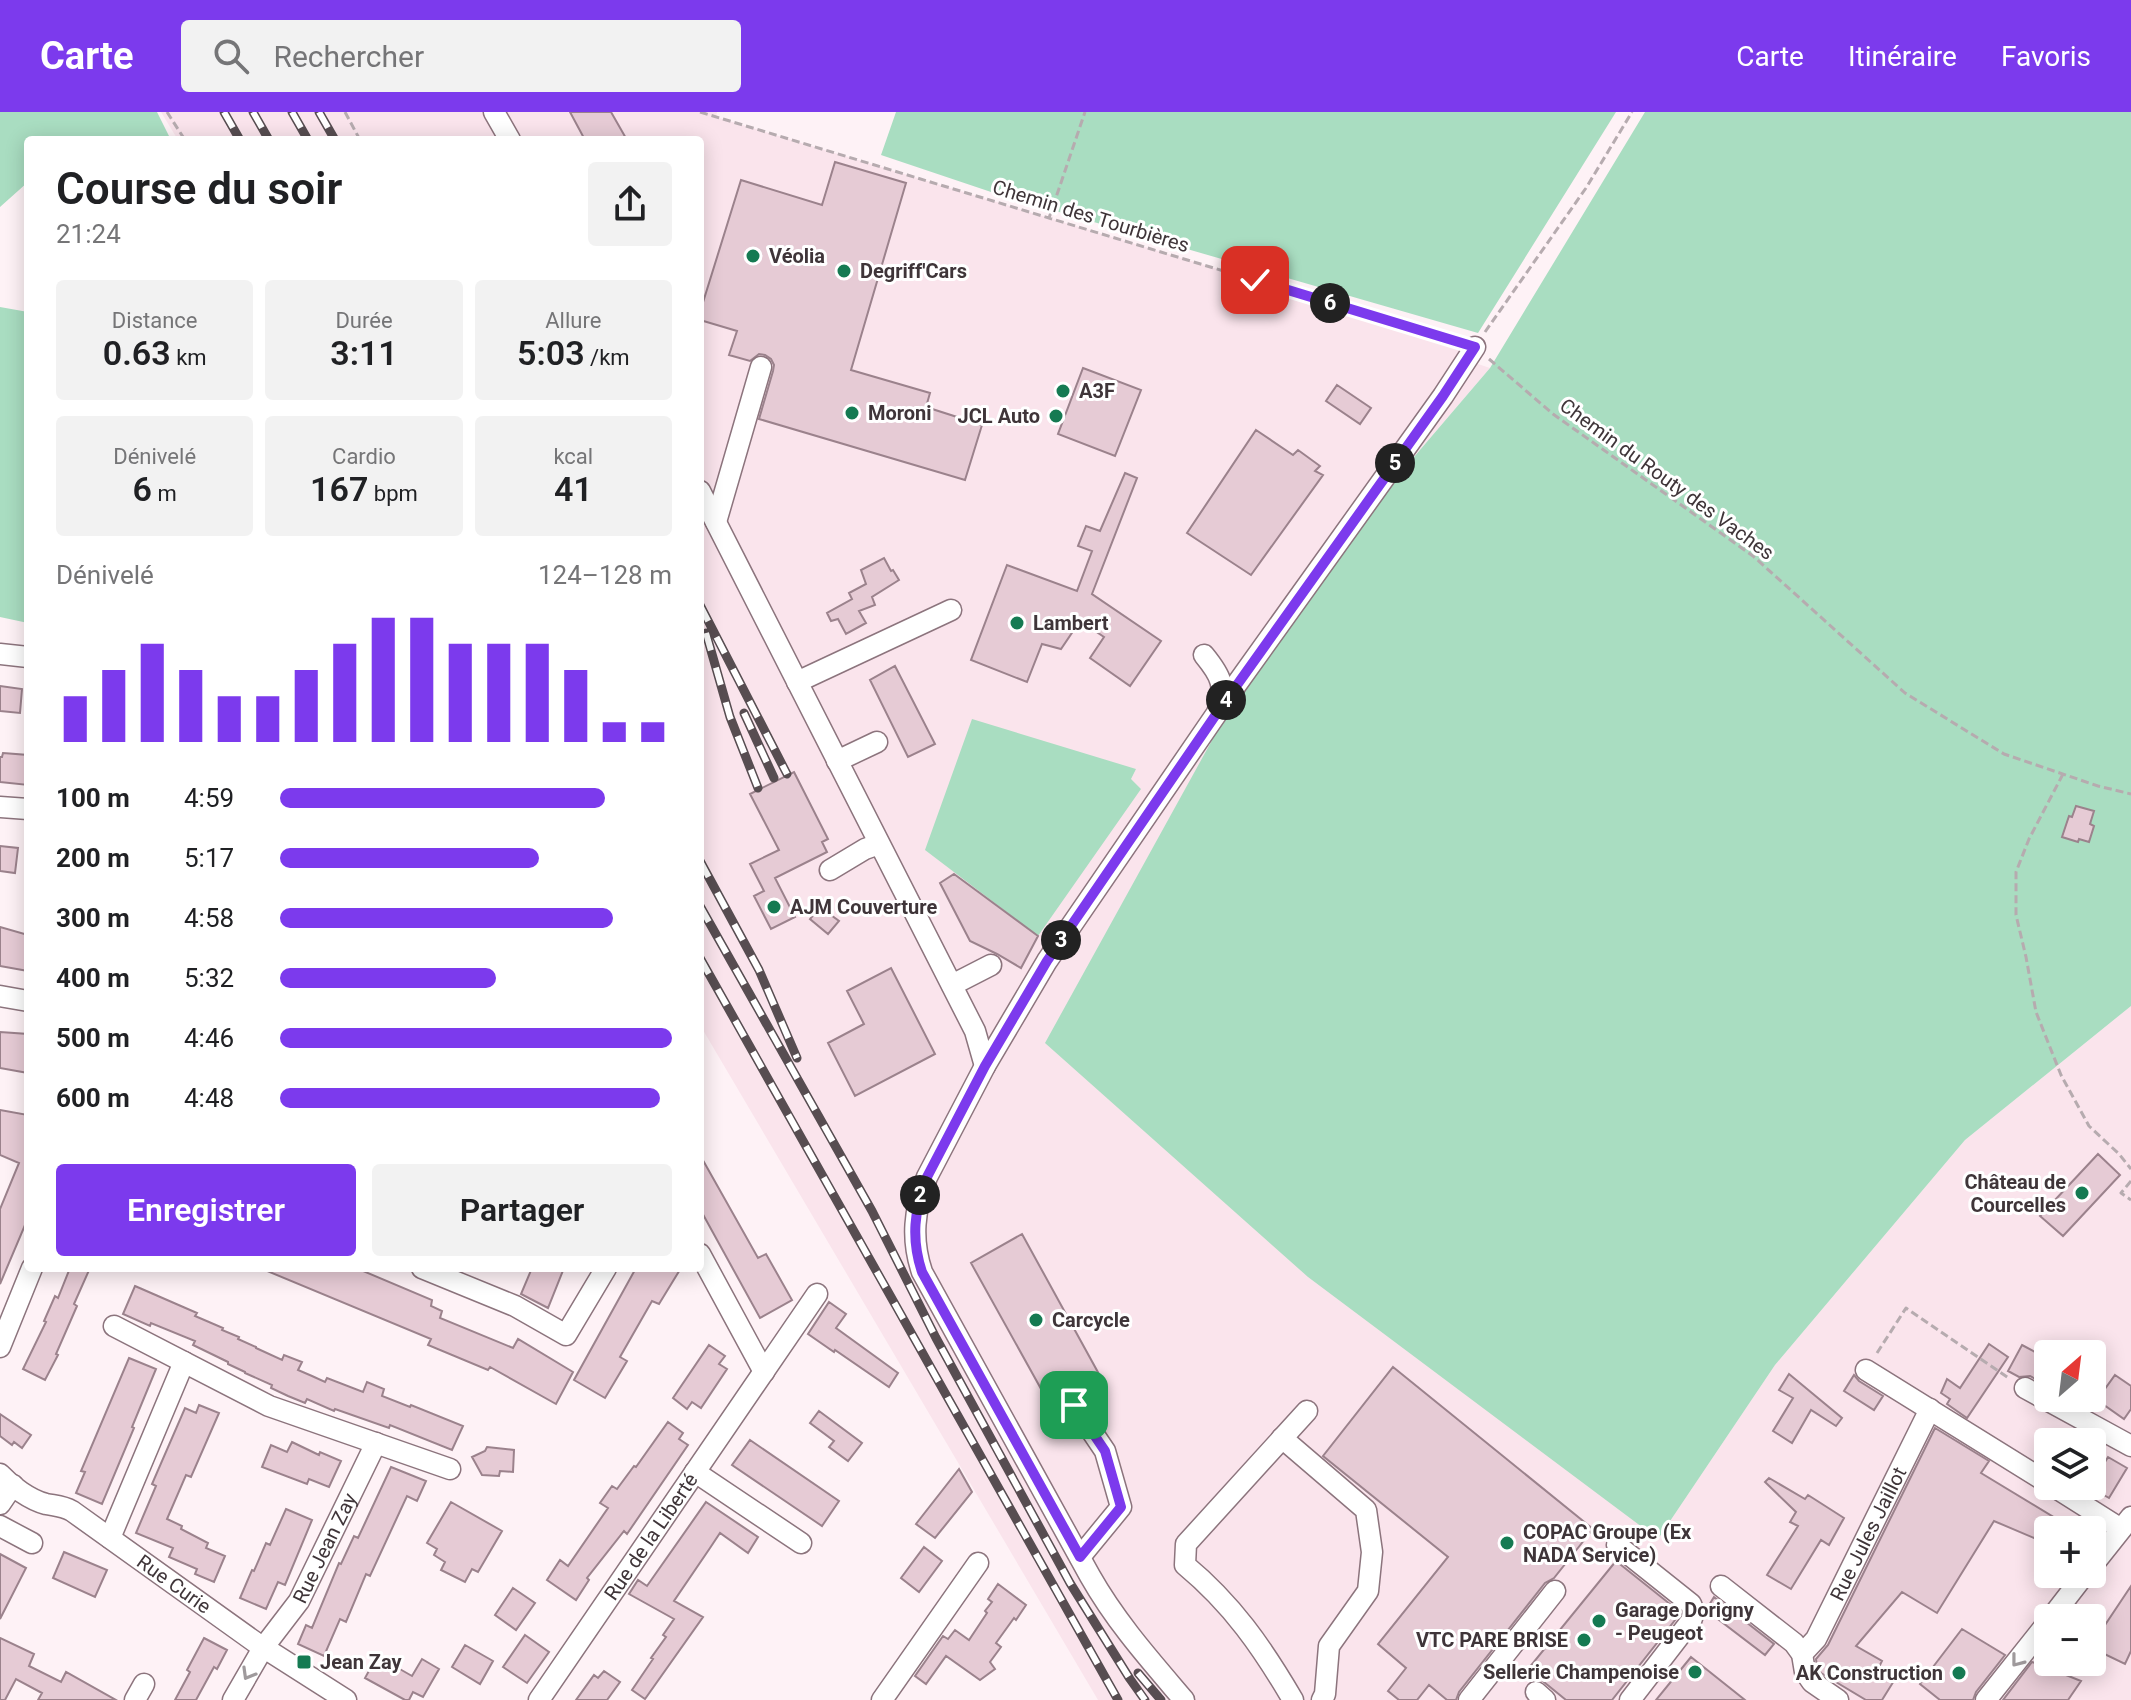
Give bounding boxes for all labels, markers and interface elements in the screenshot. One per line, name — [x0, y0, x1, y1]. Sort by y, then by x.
search box — [181, 20, 741, 92]
text: Carte — [40, 34, 133, 78]
icon: search — [209, 34, 253, 78]
text: Rechercher — [273, 39, 424, 74]
text: Carte — [1736, 40, 1804, 73]
text: Itinéraire — [1848, 40, 1957, 73]
text: Favoris — [2001, 40, 2091, 73]
button: share — [588, 162, 672, 246]
text: Course du soir — [56, 163, 342, 215]
street label: Chemin des Tourbières — [990, 175, 1192, 257]
text: 21:24 — [56, 219, 121, 249]
place label: Véolia — [769, 244, 825, 268]
pin — [1221, 246, 1289, 314]
marker: Véolia — [744, 247, 762, 265]
icon: check — [1233, 258, 1277, 302]
place label: Degriff'Cars — [860, 259, 967, 283]
marker: Degriff'Cars — [835, 262, 853, 280]
pin: 6 — [1310, 283, 1350, 323]
text: 6 — [1324, 290, 1336, 315]
text: Distance — [112, 308, 197, 333]
text: Durée — [335, 308, 393, 333]
text: Allure — [545, 308, 601, 333]
text: 0.63 — [103, 333, 171, 373]
text: 3:11 — [330, 333, 398, 373]
text: 5:03 — [517, 333, 585, 373]
text: km — [171, 345, 207, 370]
text: /km — [585, 345, 630, 370]
place label: A3F — [1079, 379, 1115, 403]
marker: A3F — [1054, 382, 1072, 400]
street label: Chemin du Routy des Vaches — [1555, 393, 1779, 565]
place label: Moroni — [868, 401, 932, 425]
marker: Moroni — [843, 404, 861, 422]
place label: JCL Auto — [958, 404, 1040, 428]
marker: JCL Auto — [1047, 407, 1065, 425]
pin: 5 — [1375, 443, 1415, 483]
text: Dénivelé — [113, 444, 196, 469]
text: Cardio — [332, 444, 396, 469]
text: kcal — [553, 444, 593, 469]
text: 5 — [1389, 450, 1401, 475]
text: 6 — [133, 469, 152, 509]
text: 167 — [310, 469, 368, 509]
text: 41 — [554, 469, 593, 509]
text: m — [152, 481, 177, 506]
text: bpm — [368, 481, 418, 506]
text: Dénivelé — [56, 560, 154, 590]
text: 124–128 m — [538, 560, 672, 590]
place label: Lambert — [1033, 611, 1109, 635]
marker: Lambert — [1008, 614, 1026, 632]
pin: 4 — [1206, 680, 1246, 720]
text: 4 — [1220, 687, 1232, 712]
text: 100 m — [56, 783, 130, 813]
text: 4:59 — [184, 783, 234, 813]
text: 200 m — [56, 843, 130, 873]
text: 5:17 — [184, 843, 234, 873]
place label: AJM Couverture — [790, 895, 937, 919]
marker: AJM Couverture — [765, 898, 783, 916]
text: 300 m — [56, 903, 130, 933]
text: 4:58 — [184, 903, 234, 933]
pin: 3 — [1041, 920, 1081, 960]
text: 3 — [1055, 927, 1067, 952]
text: 400 m — [56, 963, 130, 993]
text: 5:32 — [184, 963, 234, 993]
text: 500 m — [56, 1023, 130, 1053]
text: 4:46 — [184, 1023, 234, 1053]
text: 600 m — [56, 1083, 130, 1113]
text: 4:48 — [184, 1083, 234, 1113]
button: Enregistrer — [56, 1164, 356, 1256]
button: Partager — [372, 1164, 672, 1256]
place label: Château de Courcelles — [1965, 1170, 2066, 1217]
pin: 2 — [900, 1175, 940, 1215]
text: 2 — [914, 1182, 926, 1207]
marker: Château de Courcelles — [2073, 1184, 2091, 1202]
place label: Carcycle — [1052, 1308, 1130, 1332]
marker: Carcycle — [1027, 1311, 1045, 1329]
north arrow — [2034, 1340, 2106, 1412]
map controls — [2034, 1340, 2106, 1676]
pin — [1040, 1371, 1108, 1439]
icon: arrive — [1052, 1383, 1096, 1427]
button: layers — [2034, 1428, 2106, 1500]
street label: Rue Jules Jaillot — [1825, 1463, 1911, 1605]
street label: Rue de la Liberté — [599, 1469, 703, 1605]
street label: Rue Jean Zay — [288, 1489, 362, 1607]
button: + — [2034, 1516, 2106, 1588]
place label: COPAC Groupe (Ex NADA Service) — [1523, 1520, 1692, 1567]
marker: COPAC Groupe (Ex NADA Service) — [1498, 1534, 1516, 1552]
street label: Rue Curie — [132, 1549, 216, 1619]
place label: Garage Dorigny - Peugeot — [1615, 1598, 1755, 1645]
button: − — [2034, 1604, 2106, 1676]
marker: Garage Dorigny - Peugeot — [1590, 1612, 1608, 1630]
place label: VTC PARE BRISE — [1416, 1628, 1568, 1652]
marker: VTC PARE BRISE — [1575, 1631, 1593, 1649]
place label: Jean Zay — [320, 1650, 403, 1674]
one-way arrow — [2012, 1652, 2027, 1666]
marker: Jean Zay — [295, 1653, 313, 1671]
place label: Sellerie Champenoise — [1483, 1660, 1679, 1684]
place label: AK Construction — [1796, 1661, 1943, 1685]
marker: Sellerie Champenoise — [1686, 1663, 1704, 1681]
marker: AK Construction — [1950, 1664, 1968, 1682]
one-way arrow — [242, 1665, 258, 1680]

